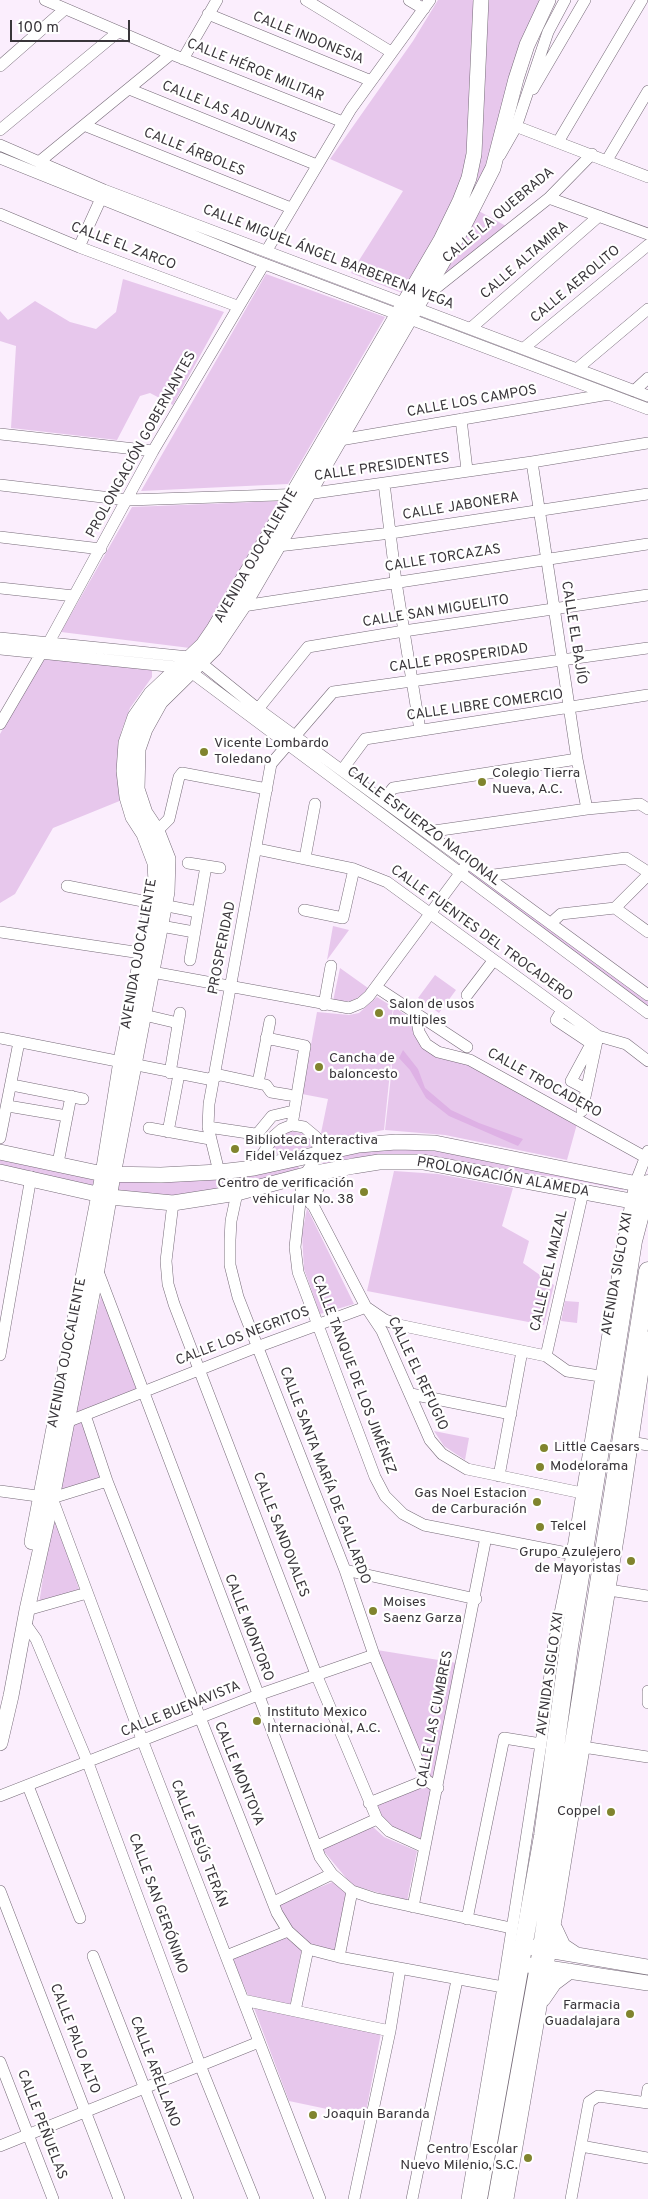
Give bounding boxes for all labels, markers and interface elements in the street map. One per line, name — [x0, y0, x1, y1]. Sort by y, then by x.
street label: CALLE INDONESIA — [250, 9, 366, 69]
scale bar — [12, 10, 132, 42]
text: 100 m — [18, 19, 59, 38]
street label: CALLE HÉROE MILITAR — [184, 36, 326, 106]
street label: CALLE LAS ADJUNTAS — [159, 78, 299, 148]
street label: CALLE ÁRBOLES — [141, 125, 247, 181]
street label: CALLE LA QUEBRADA — [440, 165, 558, 267]
street label: CALLE MIGUEL ÁNGEL BARBERENA VEGA — [200, 202, 456, 314]
street label: CALLE ALTAMIRA — [478, 218, 572, 304]
street label: CALLE EL ZARCO — [68, 219, 178, 275]
street label: CALLE AEROLITO — [528, 243, 624, 327]
street label: PROLONGACIÓN GOBERNANTES — [84, 349, 200, 541]
street label: CALLE LOS CAMPOS — [406, 382, 538, 422]
street label: CALLE PRESIDENTES — [313, 450, 451, 486]
street label: AVENIDA OJOCALIENTE — [211, 486, 303, 626]
street label: CALLE JABONERA — [402, 490, 520, 524]
street label: CALLE TORCAZAS — [384, 542, 502, 576]
street label: CALLE EL BAJÍO — [557, 580, 589, 686]
street label: CALLE SAN MIGUELITO — [362, 592, 510, 632]
street label: CALLE PROSPERIDAD — [388, 641, 530, 677]
street label: CALLE LIBRE COMERCIO — [406, 687, 564, 725]
place label: Vicente Lombardo Toledano — [214, 736, 329, 769]
marker: Vicente Lombardo Toledano — [198, 746, 210, 758]
street label: CALLE ESFUERZO NACIONAL — [343, 764, 503, 890]
place label: Colegio Tierra Nueva, A.C. — [492, 766, 580, 799]
marker: Colegio Tierra Nueva, A.C. — [476, 776, 488, 788]
street label: CALLE FUENTES DEL TROCADERO — [387, 862, 575, 1006]
street label: AVENIDA OJOCALIENTE — [118, 877, 162, 1031]
street label: PROSPERIDAD — [206, 900, 240, 996]
place label: Salon de usos multiples — [389, 997, 475, 1030]
marker: Salon de usos multiples — [373, 1007, 385, 1019]
street label: CALLE TROCADERO — [484, 1046, 604, 1122]
place label: Cancha de baloncesto — [329, 1051, 398, 1084]
marker: Cancha de baloncesto — [313, 1061, 325, 1073]
place label: Biblioteca Interactiva Fidel Velázquez — [245, 1133, 378, 1166]
marker: Biblioteca Interactiva Fidel Velázquez — [229, 1143, 241, 1155]
street label: PROLONGACIÓN ALAMEDA — [415, 1155, 591, 1201]
place label: Centro de verificación vehicular No. 38 — [217, 1176, 354, 1208]
marker: Centro de verificación vehicular No. 38 — [358, 1186, 370, 1198]
street label: CALLE DEL MAIZAL — [528, 1209, 572, 1333]
street label: AVENIDA SIGLO XXI — [599, 1211, 637, 1337]
street label: CALLE TANQUE DE LOS JIMÉNEZ — [307, 1273, 399, 1477]
street label: AVENIDA OJOCALIENTE — [45, 1276, 91, 1430]
street label: CALLE LOS NEGRITOS — [174, 1304, 312, 1370]
street label: CALLE EL REFUGIO — [383, 1314, 451, 1434]
street label: CALLE SANTA MARÍA DE GALLARDO — [275, 1365, 373, 1587]
place label: Little Caesars — [554, 1440, 640, 1456]
marker: Little Caesars — [538, 1442, 550, 1454]
place label: Modelorama — [550, 1459, 628, 1475]
marker: Modelorama — [534, 1461, 546, 1473]
street label: CALLE SANDOVALES — [248, 1470, 312, 1600]
place label: Gas Noel Estacion de Carburación — [414, 1486, 527, 1518]
marker: Gas Noel Estacion de Carburación — [531, 1496, 543, 1508]
place label: Telcel — [550, 1519, 586, 1535]
marker: Telcel — [534, 1521, 546, 1533]
place label: Grupo Azulejero de Mayoristas — [519, 1545, 621, 1578]
marker: Grupo Azulejero de Mayoristas — [625, 1555, 637, 1567]
street label: CALLE MONTORO — [220, 1572, 276, 1684]
place label: Moises Saenz Garza — [383, 1595, 462, 1628]
marker: Moises Saenz Garza — [367, 1605, 379, 1617]
street label: AVENIDA SIGLO XXI — [534, 1611, 568, 1737]
street label: CALLE LAS CUMBRES — [414, 1649, 458, 1789]
street label: CALLE BUENAVISTA — [119, 1678, 243, 1742]
place label: Instituto Mexico Internacional, A.C. — [267, 1705, 380, 1738]
marker: Instituto Mexico Internacional, A.C. — [251, 1715, 263, 1727]
street label: CALLE MONTOYA — [209, 1719, 267, 1829]
street label: CALLE JESÚS TERÁN — [166, 1778, 230, 1910]
place label: Coppel — [557, 1804, 601, 1820]
marker: Coppel — [605, 1806, 617, 1818]
street label: CALLE SAN GERÓNIMO — [124, 1832, 190, 1976]
street label: CALLE PALO ALTO — [45, 1981, 103, 2097]
place label: Farmacia Guadalajara — [544, 1998, 620, 2030]
marker: Farmacia Guadalajara — [624, 2008, 636, 2020]
street label: CALLE ARELLANO — [125, 2014, 183, 2130]
street label: CALLE PEÑUELAS — [12, 2068, 70, 2182]
place label: Joaquin Baranda — [323, 2107, 430, 2123]
marker: Joaquin Baranda — [307, 2109, 319, 2121]
place label: Centro Escolar Nuevo Milenio, S.C. — [400, 2142, 518, 2174]
marker: Centro Escolar Nuevo Milenio, S.C. — [522, 2152, 534, 2164]

